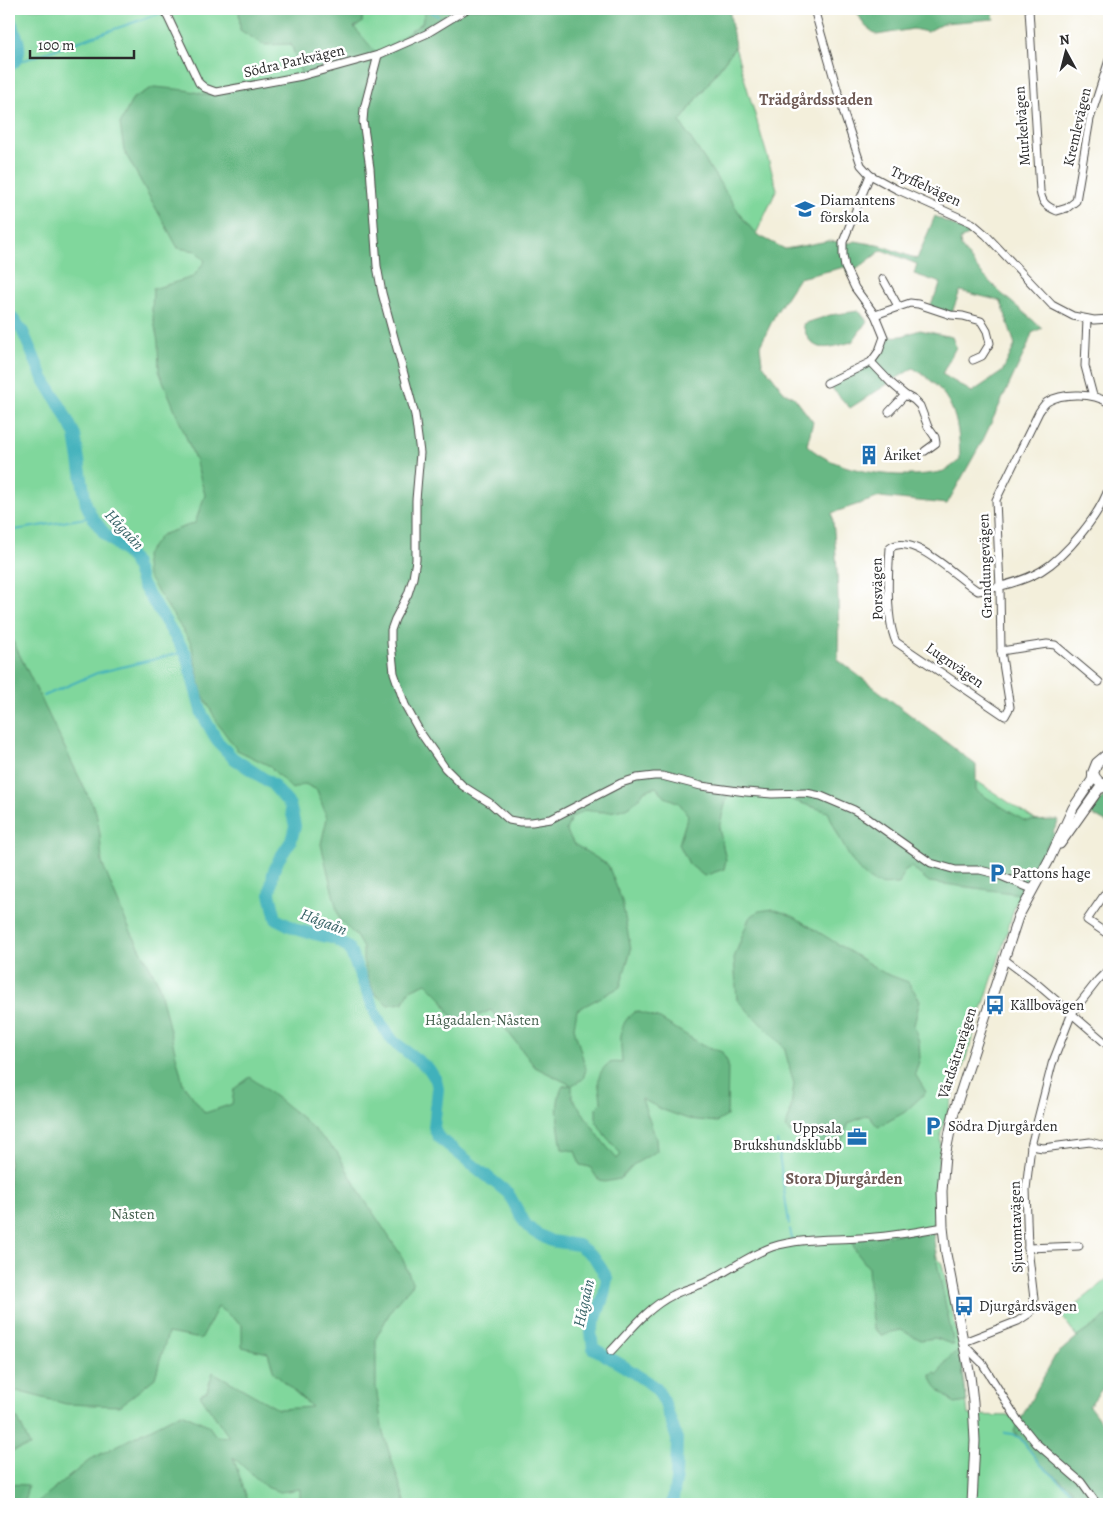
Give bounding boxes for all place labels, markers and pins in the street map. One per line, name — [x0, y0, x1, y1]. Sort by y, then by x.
place label: Diamantens förskola — [820, 190, 895, 227]
school or university icon: Diamantens förskola — [794, 198, 816, 220]
building icon: Åriket — [858, 444, 880, 466]
place label: Åriket — [883, 445, 921, 465]
parking icon: Pattons hage — [986, 862, 1008, 884]
place label: Pattons hage — [1012, 863, 1091, 883]
bus stop icon: Källbovägen — [984, 994, 1006, 1016]
place label: Källbovägen — [1010, 995, 1084, 1015]
parking icon: Södra Djurgården — [922, 1115, 944, 1137]
place label: Södra Djurgården — [948, 1116, 1058, 1136]
place label: Uppsala Brukshundsklubb — [733, 1118, 842, 1155]
office icon: Uppsala Brukshundsklubb — [846, 1126, 868, 1148]
bus stop icon: Djurgårdsvägen — [953, 1295, 975, 1317]
place label: Djurgårdsvägen — [979, 1296, 1077, 1316]

